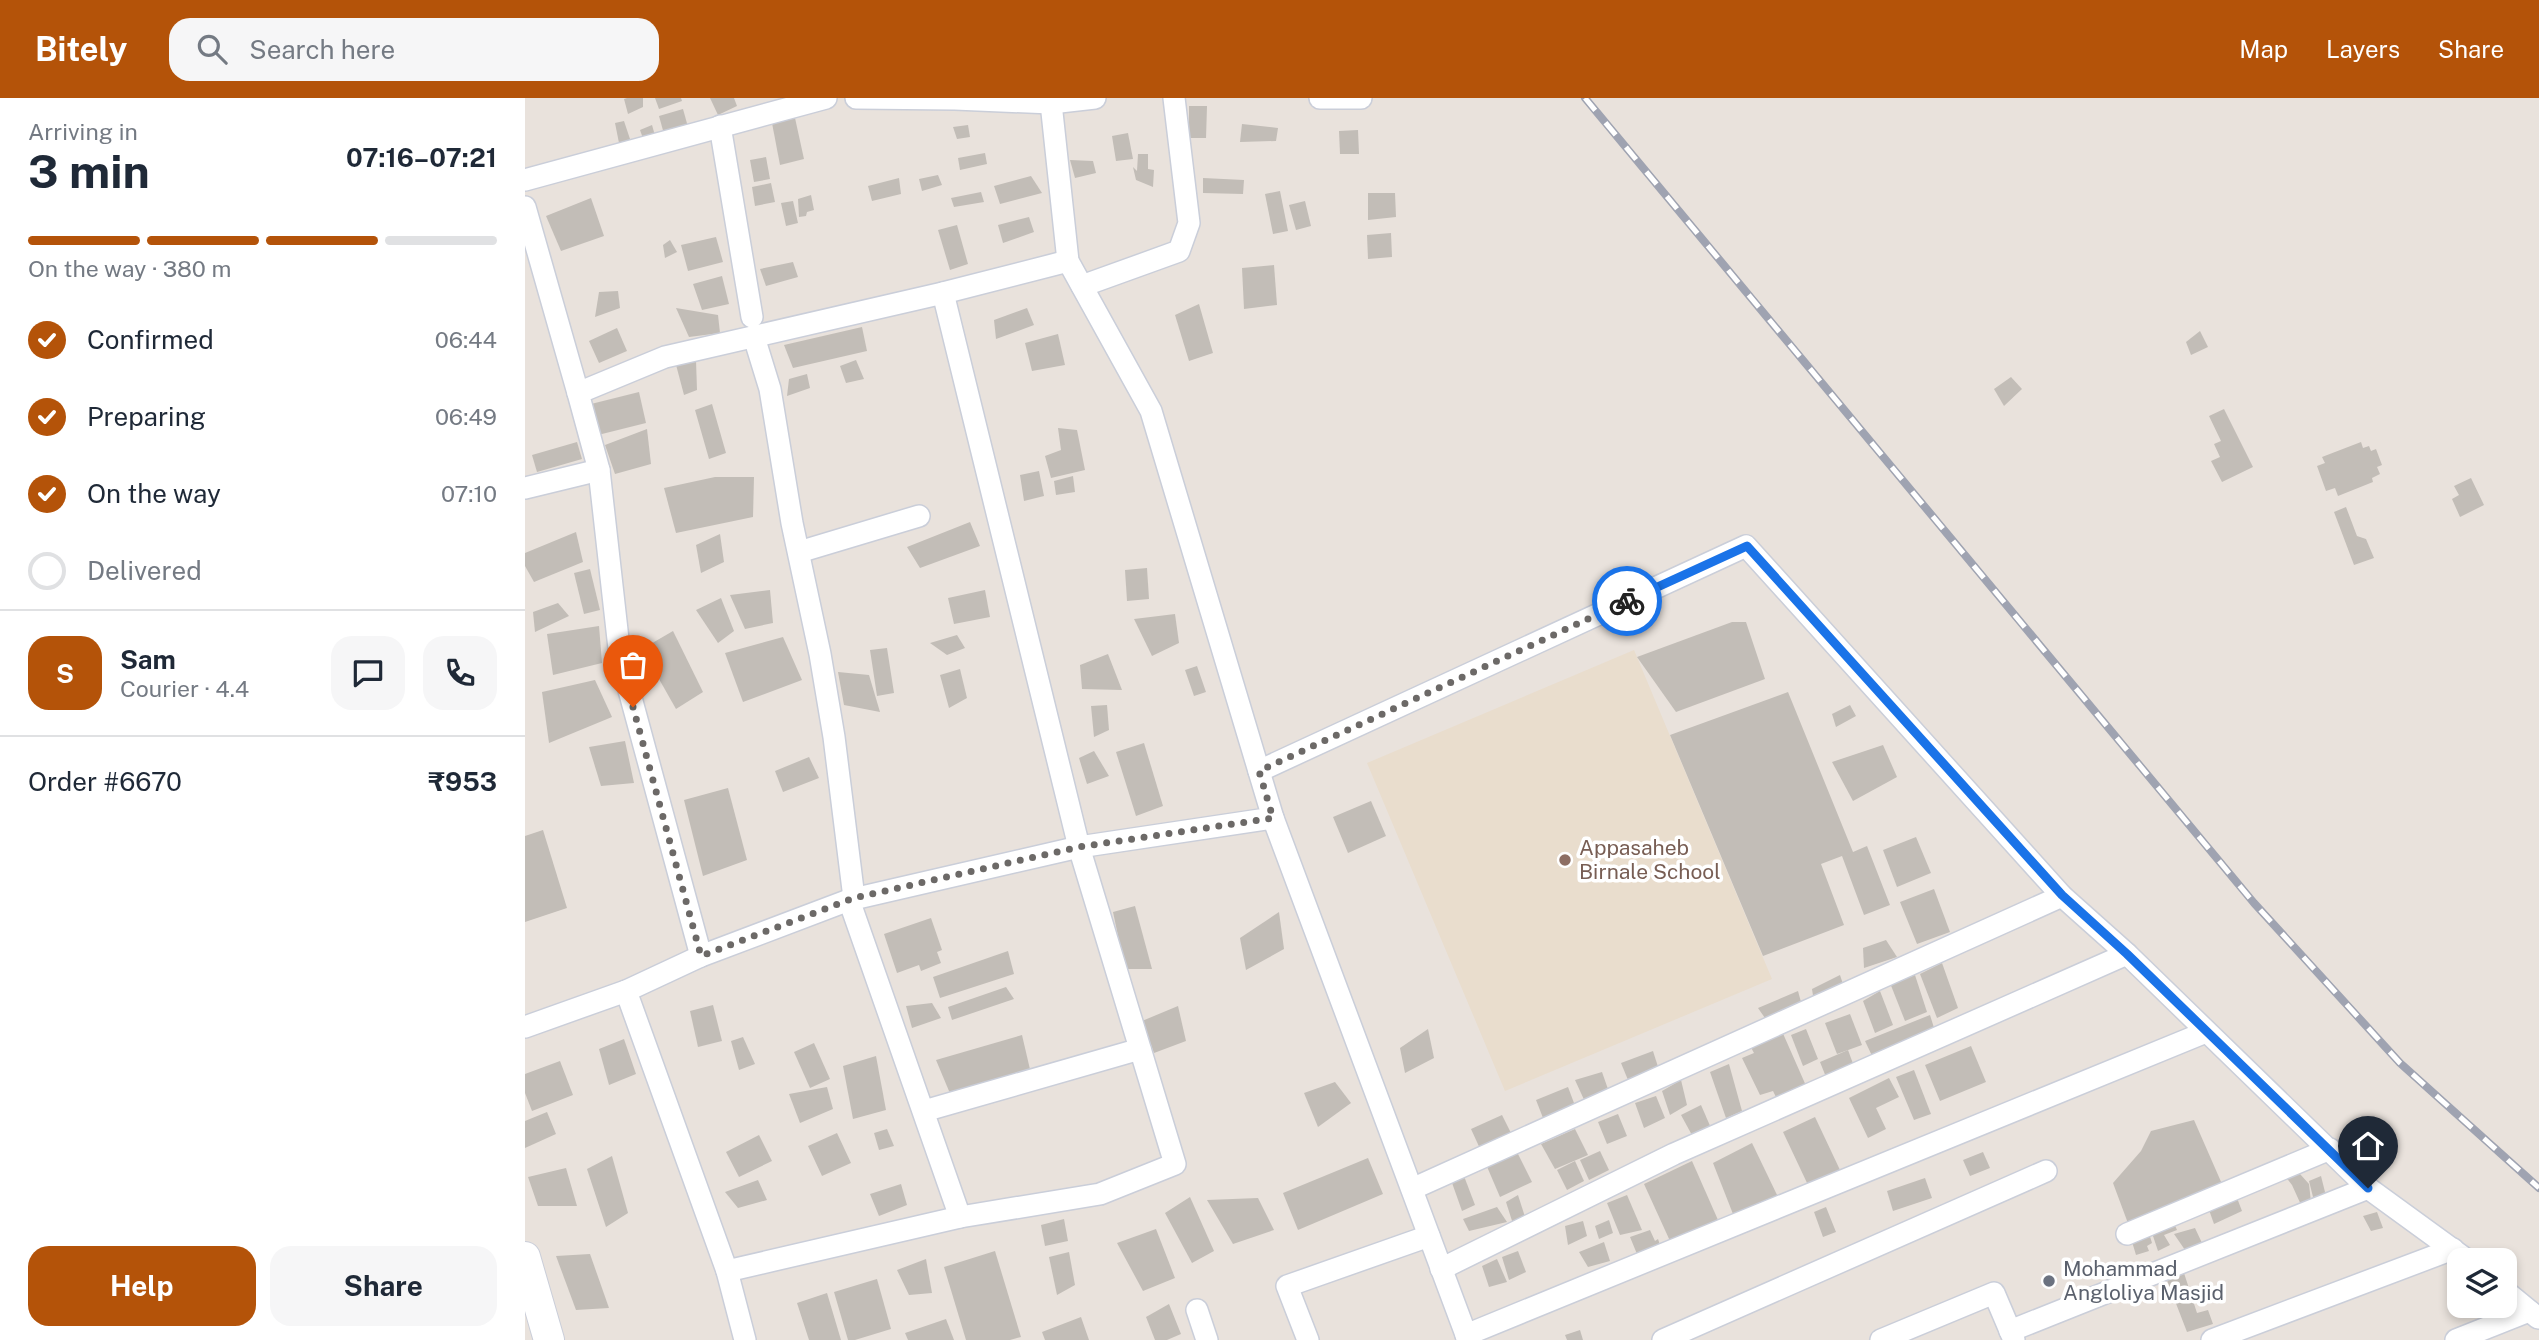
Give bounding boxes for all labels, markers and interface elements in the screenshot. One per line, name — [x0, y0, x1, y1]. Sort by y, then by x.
search box — [169, 18, 659, 81]
text: Bitely — [35, 30, 127, 68]
icon: search — [193, 30, 231, 68]
text: Search here — [249, 34, 395, 65]
text: Map — [2239, 35, 2288, 63]
text: Layers — [2326, 35, 2400, 63]
text: Share — [2438, 35, 2504, 63]
text: Arriving in — [28, 118, 138, 145]
text: 07:16–07:21 — [346, 142, 497, 173]
text: 3 min — [28, 144, 150, 198]
text: On the way · 380 m — [28, 255, 231, 282]
icon: check — [28, 321, 66, 359]
text: Confirmed — [87, 324, 214, 355]
text: 06:44 — [435, 326, 497, 353]
icon: check — [28, 398, 66, 436]
text: Preparing — [87, 401, 206, 432]
text: 06:49 — [435, 403, 497, 430]
icon: check — [28, 475, 66, 513]
text: On the way — [87, 478, 221, 509]
text: 07:10 — [441, 480, 497, 507]
text: Delivered — [87, 555, 202, 586]
courier — [1592, 566, 1662, 636]
icon: bike — [1608, 582, 1646, 620]
pin — [603, 635, 663, 707]
button: chat — [331, 636, 405, 710]
button: phone — [423, 636, 497, 710]
text: Sam — [120, 644, 176, 675]
icon: bag — [614, 646, 652, 684]
text: S — [56, 658, 74, 689]
text: Courier · 4.4 — [120, 675, 249, 702]
text: Order #6670 — [28, 766, 182, 797]
text: ₹953 — [428, 766, 497, 797]
place label: Appasaheb Birnale School — [1579, 835, 1721, 884]
marker: Appasaheb Birnale School — [1557, 852, 1573, 868]
pin — [2338, 1116, 2398, 1188]
icon: home — [2349, 1127, 2387, 1165]
button: Help — [28, 1246, 256, 1326]
button: Share — [270, 1246, 497, 1326]
map controls — [2447, 1248, 2517, 1318]
button: layers — [2447, 1248, 2517, 1318]
place label: Mohammad Angloliya Masjid — [2063, 1256, 2224, 1305]
marker: Mohammad Angloliya Masjid — [2041, 1273, 2057, 1289]

